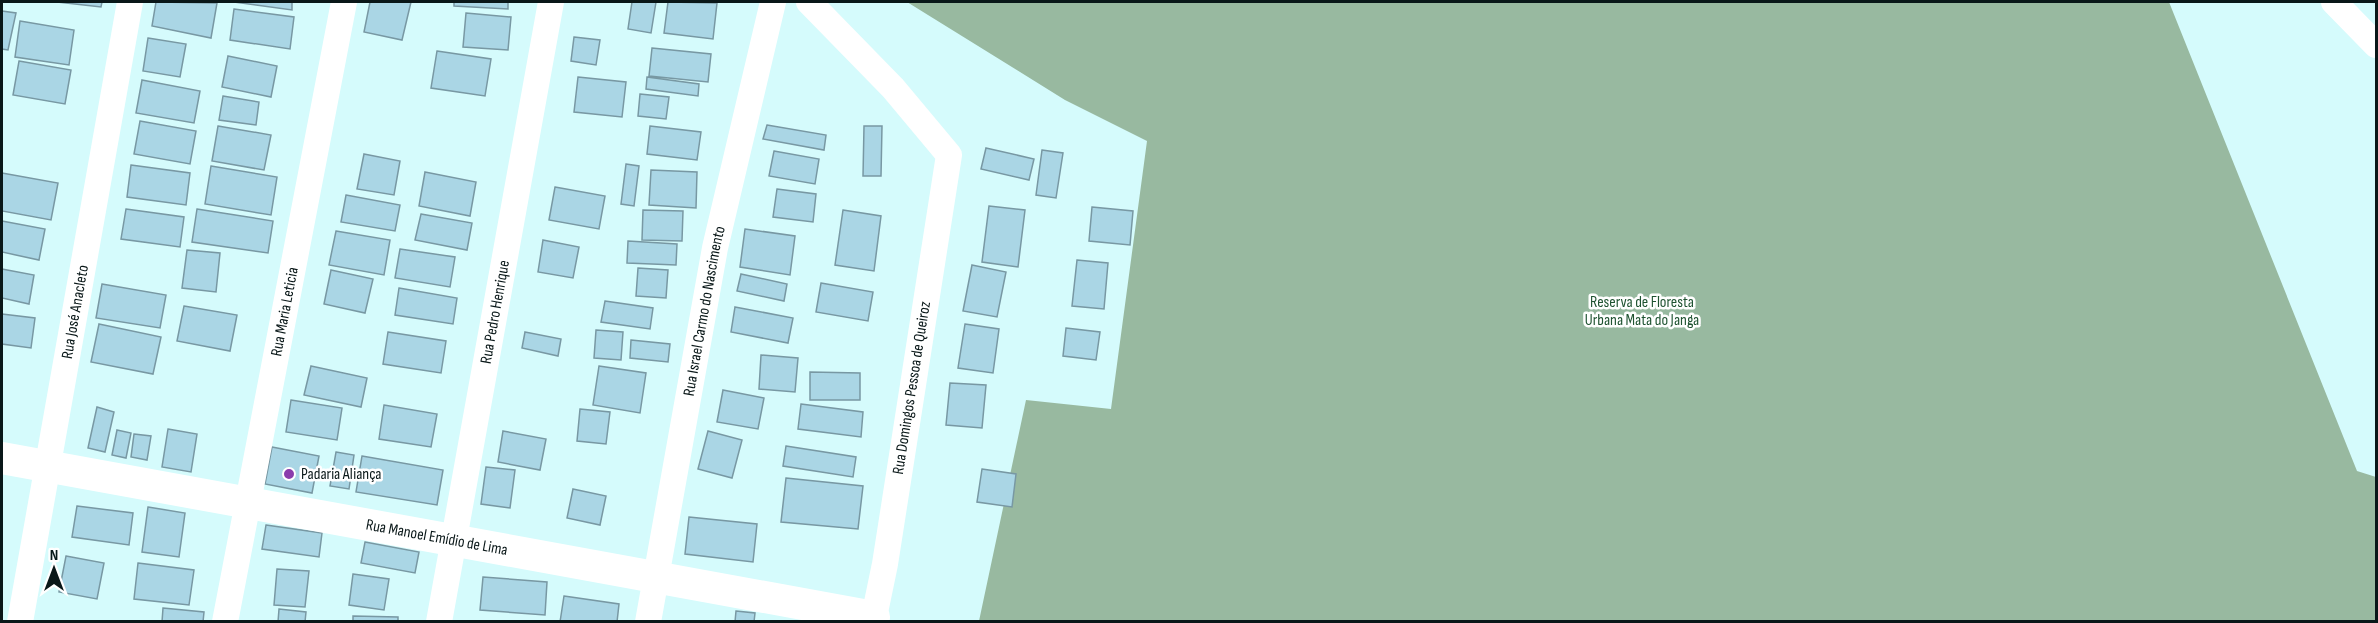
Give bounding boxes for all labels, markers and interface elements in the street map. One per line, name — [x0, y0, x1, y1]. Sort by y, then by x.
street label: Rua Israel Carmo do Nascimento — [679, 224, 729, 398]
street label: Rua Pedro Henrique — [476, 259, 514, 365]
street label: Rua José Anacleto — [57, 263, 93, 360]
street label: Rua Maria Leticia — [267, 265, 302, 358]
park label: Reserva de Floresta Urbana Mata do Janga — [1585, 293, 1699, 330]
street label: Rua Domingos Pessoa de Queiroz — [889, 300, 935, 476]
place label: Padaria Aliança — [301, 465, 382, 484]
marker: Padaria Aliança — [282, 467, 296, 481]
street label: Rua Manoel Emídio de Lima — [364, 515, 509, 560]
north arrow — [24, 539, 84, 599]
text: N — [50, 546, 58, 565]

